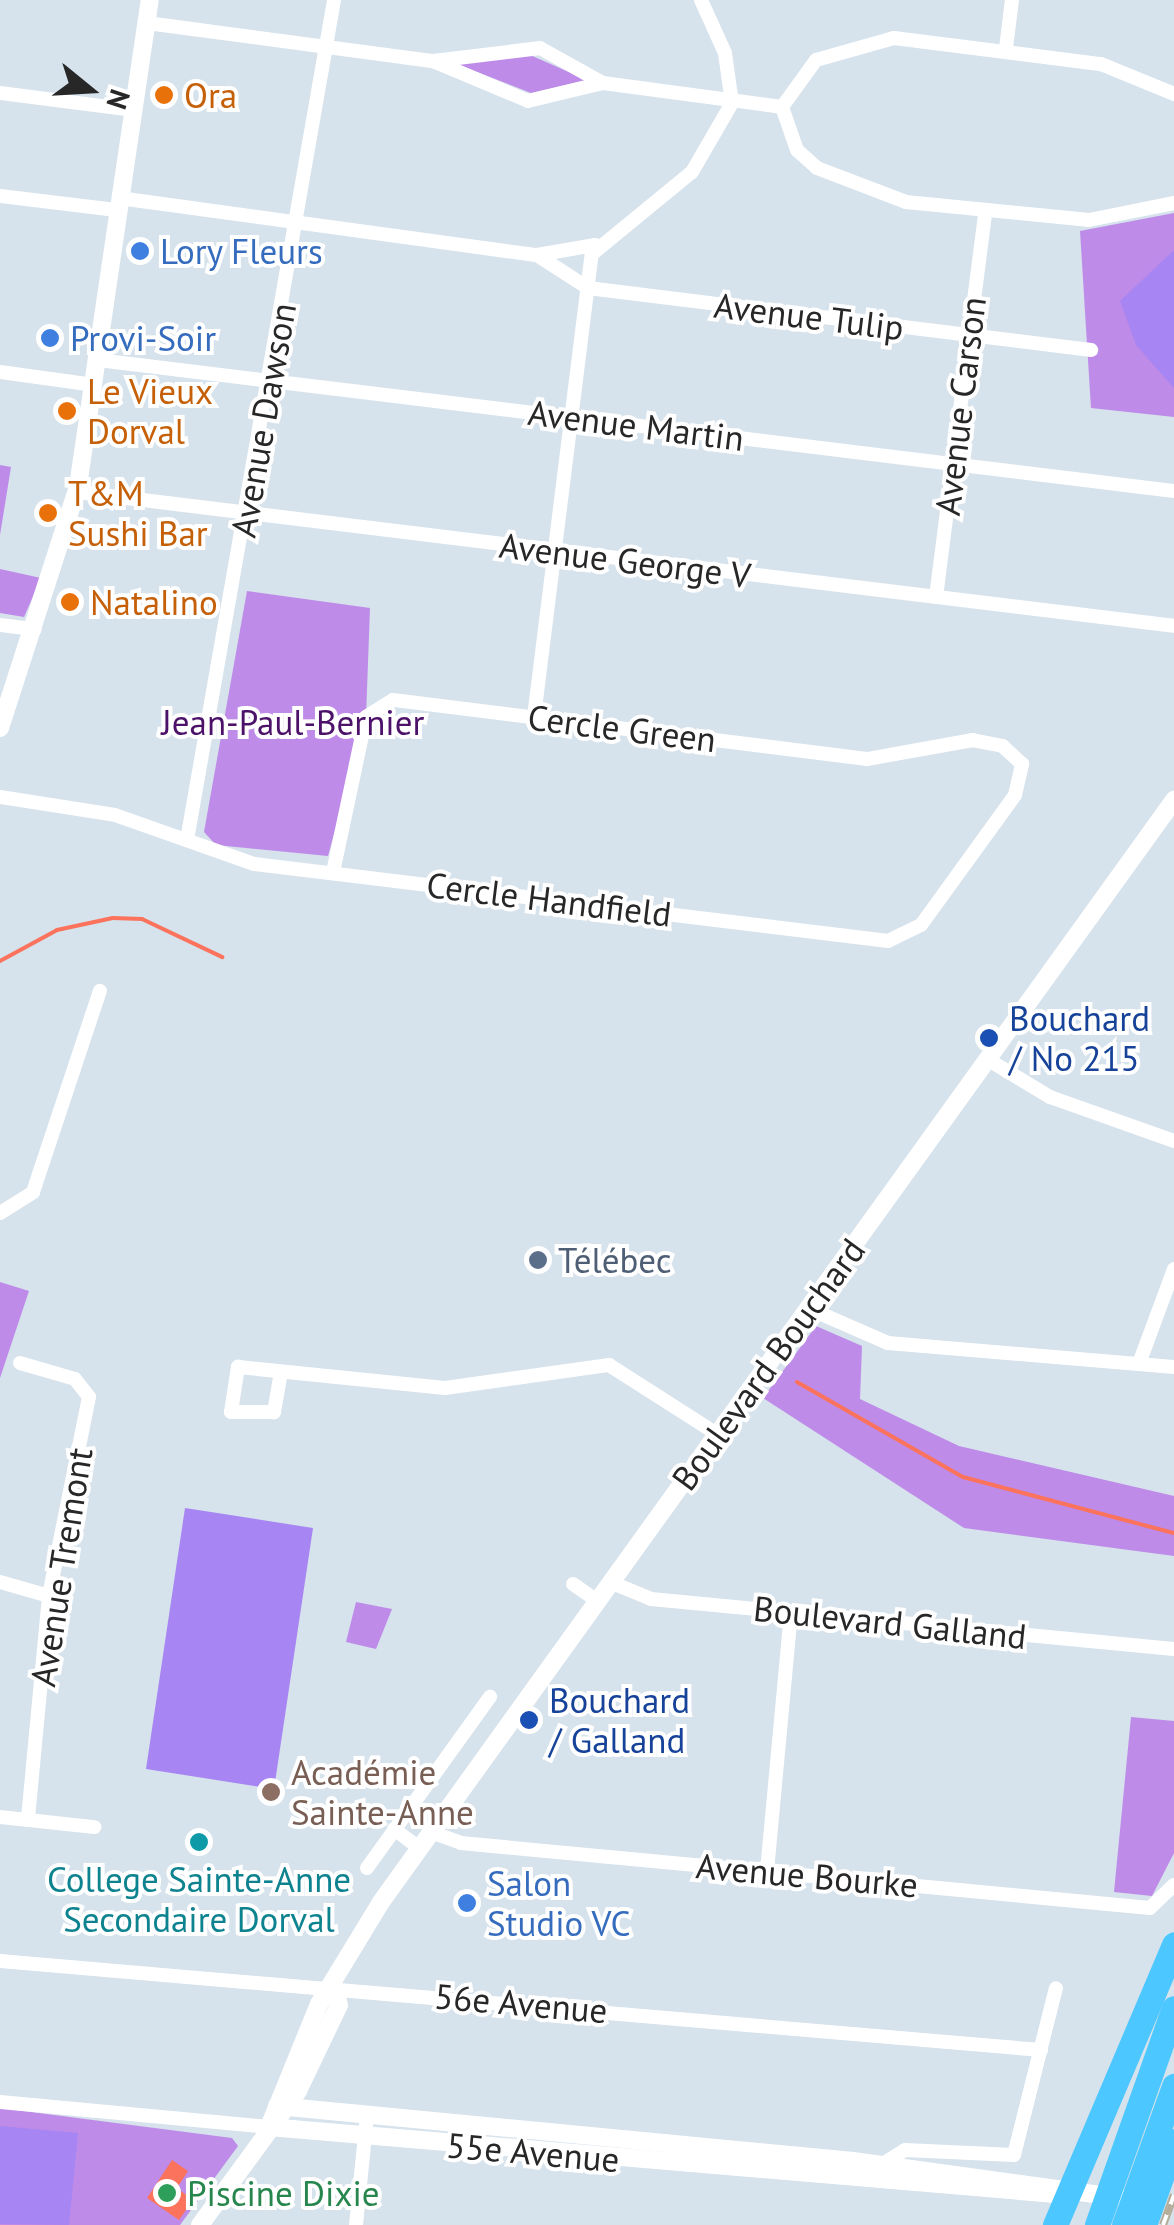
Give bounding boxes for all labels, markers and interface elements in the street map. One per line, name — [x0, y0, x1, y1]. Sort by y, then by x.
north arrow — [40, 40, 140, 140]
place label: Ora — [184, 74, 237, 116]
marker: Ora — [153, 84, 175, 106]
text: N — [99, 85, 139, 114]
place label: Lory Fleurs — [160, 230, 324, 272]
marker: Lory Fleurs — [129, 240, 151, 262]
street label: Avenue Tulip — [711, 283, 907, 349]
street label: Avenue Carson — [926, 294, 994, 518]
street label: Avenue Dawson — [222, 300, 304, 540]
place label: Provi-Soir — [70, 317, 216, 359]
marker: Provi-Soir — [39, 327, 61, 349]
place label: Le Vieux Dorval — [87, 370, 214, 452]
street label: Avenue Martin — [526, 391, 746, 459]
marker: Le Vieux Dorval — [56, 400, 78, 422]
place label: T&M Sushi Bar — [68, 472, 208, 554]
marker: T&M Sushi Bar — [37, 502, 59, 524]
street label: Avenue George V — [496, 524, 754, 596]
place label: Natalino — [90, 581, 218, 623]
marker: Natalino — [59, 591, 81, 613]
street label: Cercle Green — [526, 696, 718, 760]
park label: Jean-Paul-Bernier — [162, 701, 424, 743]
street label: Cercle Handfield — [424, 863, 674, 935]
place label: Bouchard / No 215 — [1009, 997, 1150, 1079]
marker: Bouchard / No 215 — [978, 1027, 1000, 1049]
street label: Boulevard Bouchard — [663, 1230, 873, 1498]
place label: Télébec — [558, 1239, 672, 1281]
marker: Télébec — [527, 1249, 549, 1271]
street label: Avenue Tremont — [21, 1444, 101, 1690]
street label: Boulevard Galland — [751, 1587, 1029, 1657]
place label: Bouchard / Galland — [549, 1679, 690, 1761]
marker: Bouchard / Galland — [518, 1709, 540, 1731]
place label: Académie Sainte-Anne — [291, 1751, 474, 1833]
marker: Académie Sainte-Anne — [260, 1781, 282, 1803]
marker: College Sainte-Anne Secondaire Dorval — [188, 1831, 210, 1853]
street label: Avenue Bourke — [694, 1844, 920, 1906]
place label: College Sainte-Anne Secondaire Dorval — [47, 1858, 351, 1940]
place label: Salon Studio VC — [487, 1862, 632, 1944]
marker: Salon Studio VC — [456, 1892, 478, 1914]
street label: 56e Avenue — [432, 1974, 610, 2032]
street label: 55e Avenue — [444, 2123, 622, 2181]
place label: Piscine Dixie — [187, 2172, 380, 2214]
marker: Piscine Dixie — [156, 2182, 178, 2204]

